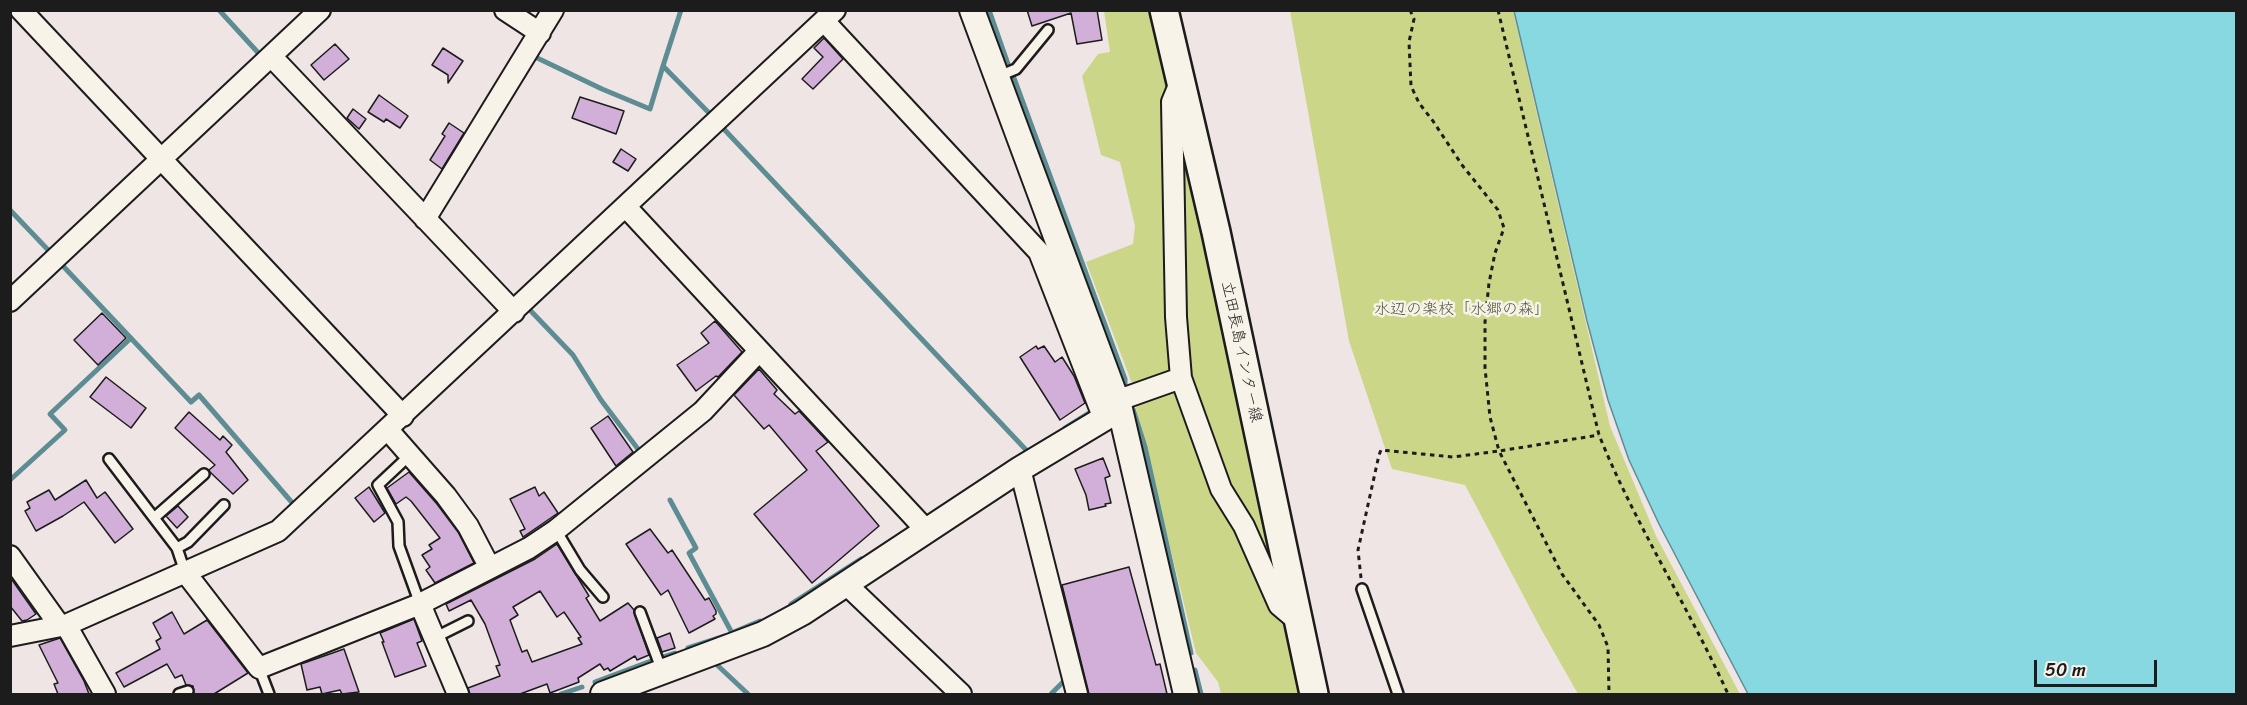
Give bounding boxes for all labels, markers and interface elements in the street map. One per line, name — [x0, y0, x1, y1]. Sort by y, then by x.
street label: 立田長島インター線 — [1217, 280, 1265, 424]
park label: 水辺の楽校「水郷の森」 — [1374, 300, 1550, 320]
scale bar — [2037, 648, 2160, 686]
text: 50 m — [2045, 654, 2086, 686]

